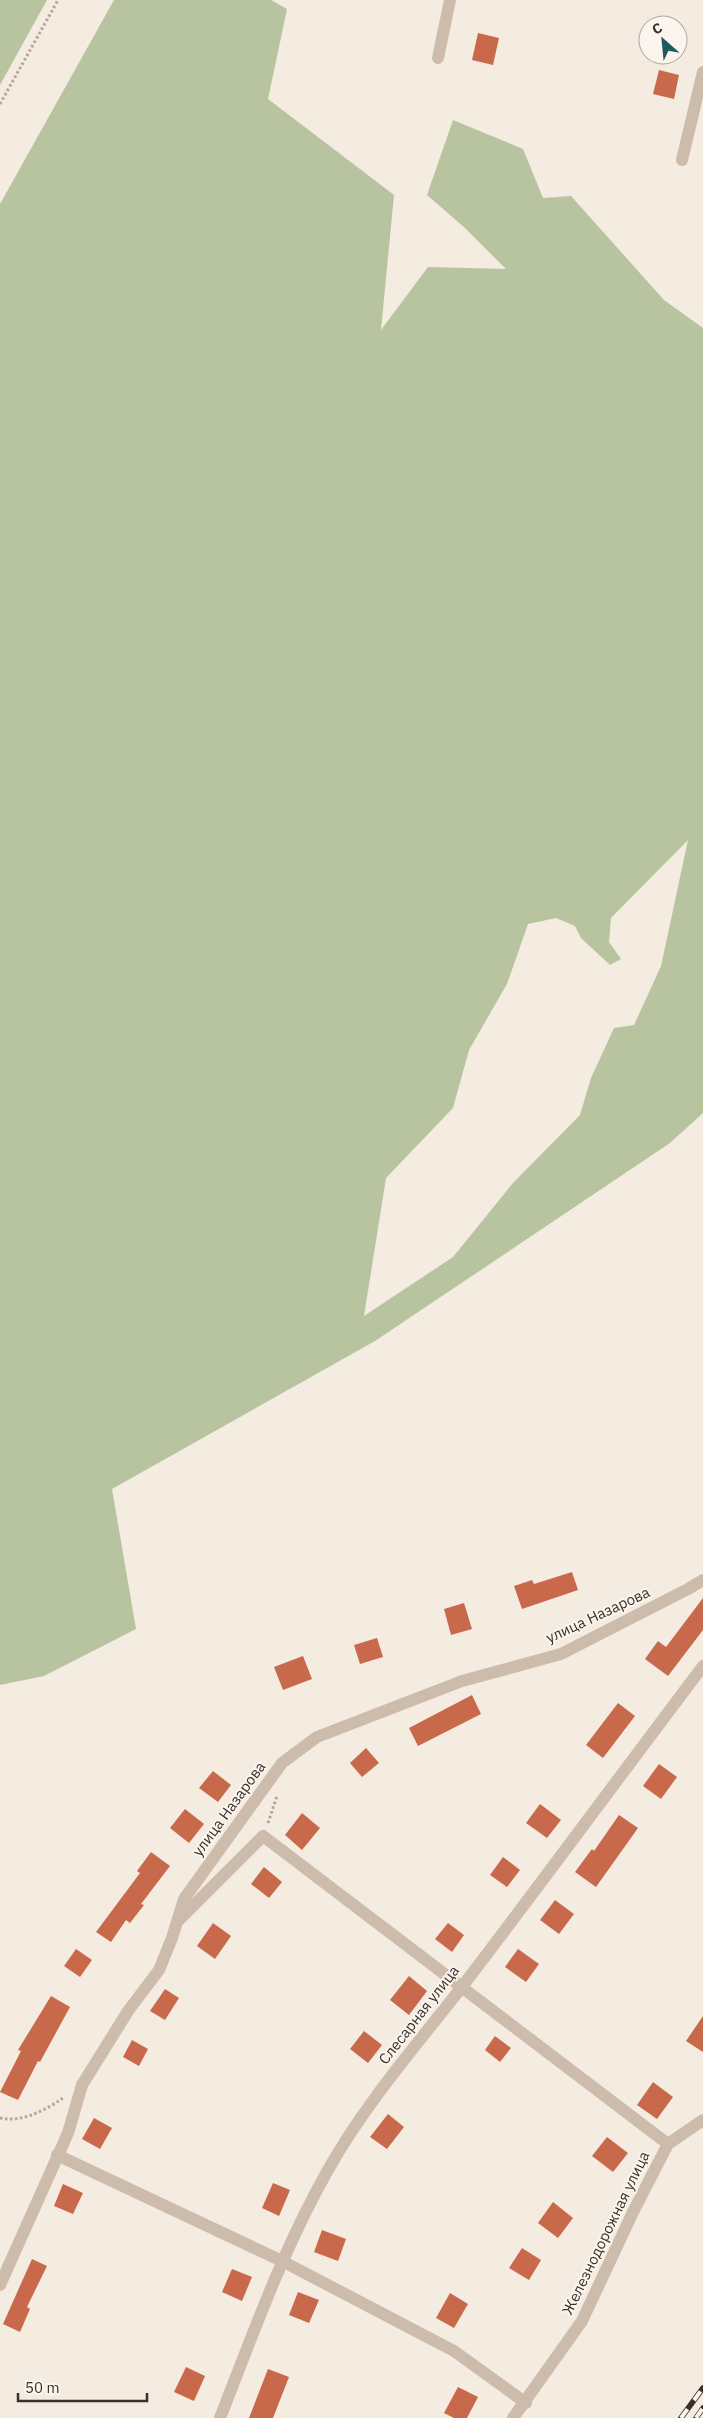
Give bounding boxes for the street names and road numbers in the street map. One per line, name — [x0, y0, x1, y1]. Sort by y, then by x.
street label: улица Назарова — [543, 1582, 653, 1647]
street label: улица Назарова — [188, 1758, 269, 1860]
street label: Слесарная улица — [374, 1961, 463, 2068]
street label: Железнодорожная улица — [558, 2148, 653, 2318]

